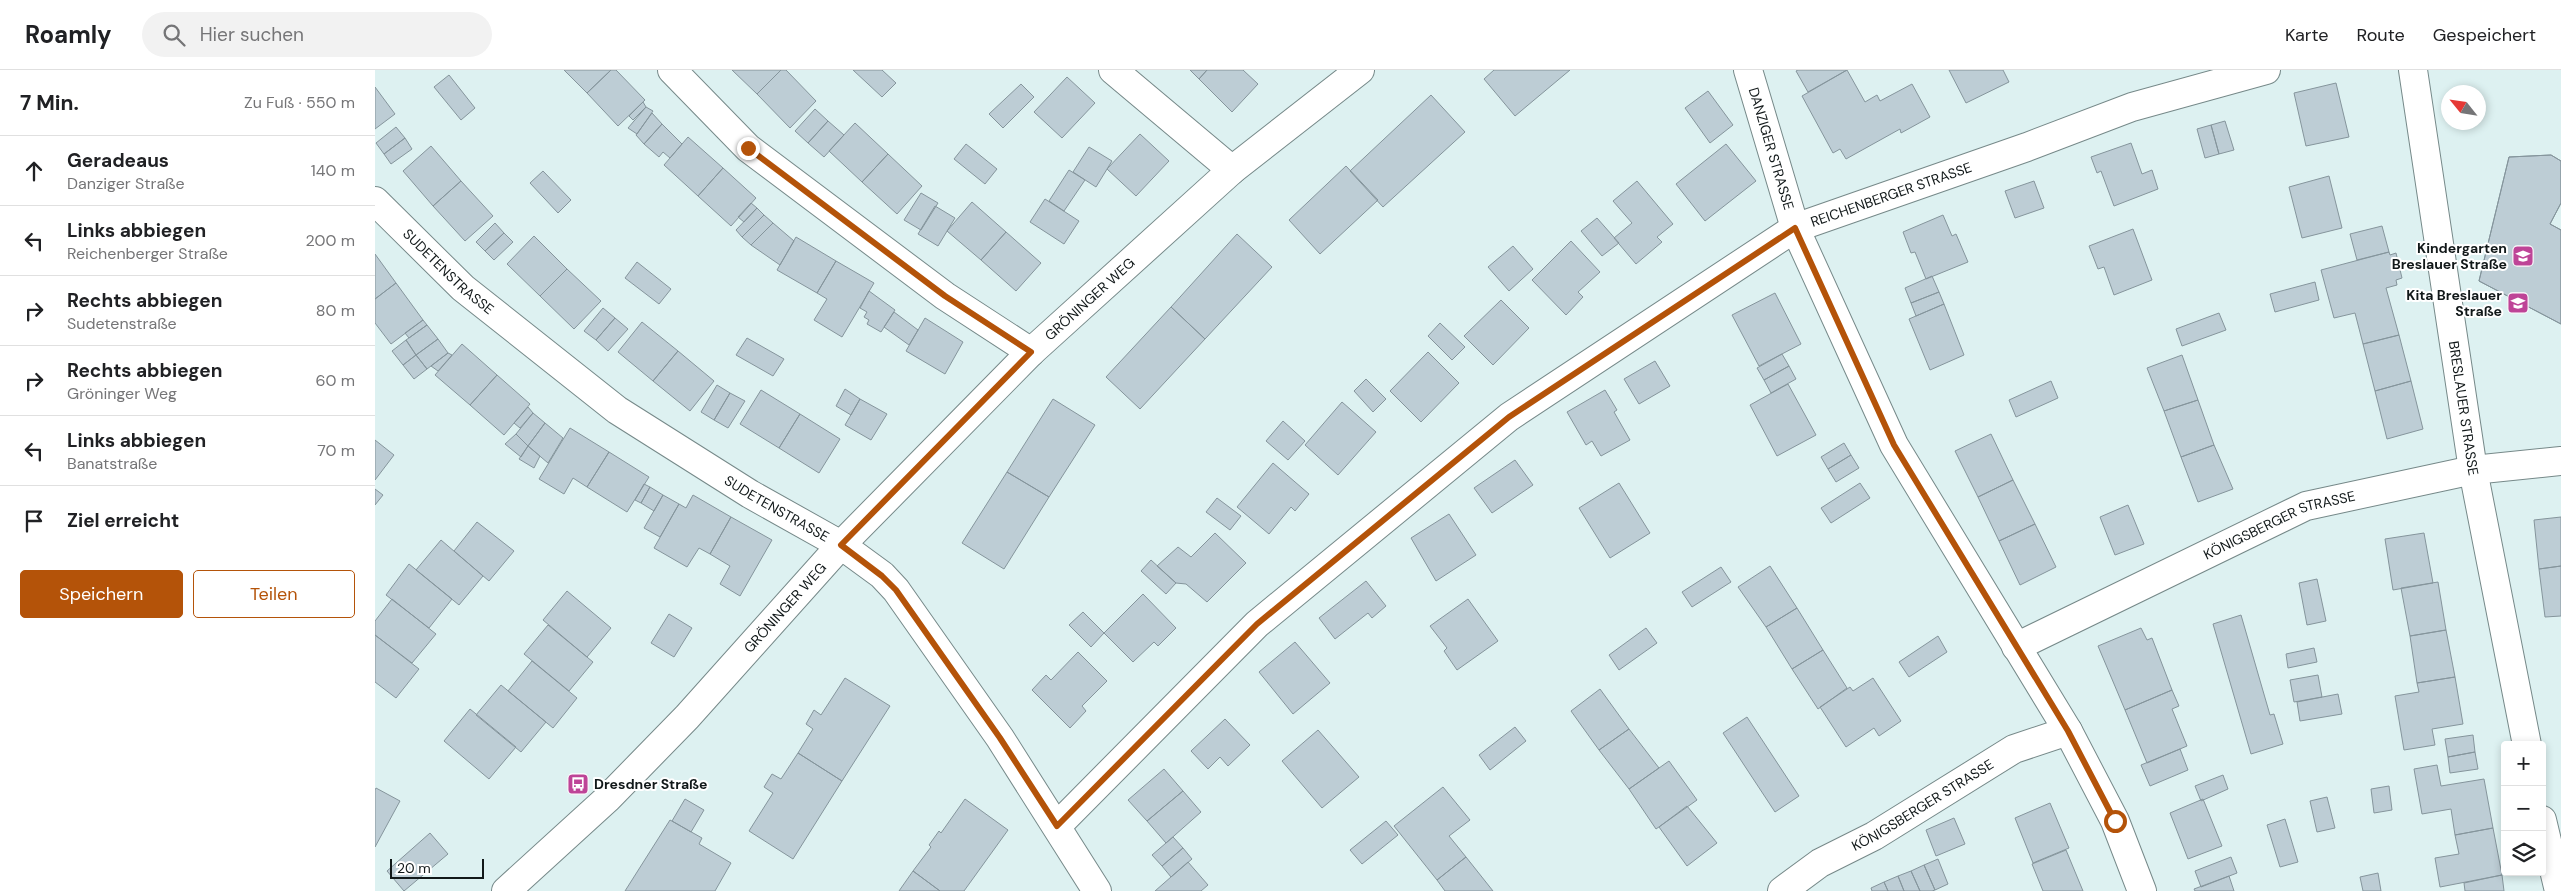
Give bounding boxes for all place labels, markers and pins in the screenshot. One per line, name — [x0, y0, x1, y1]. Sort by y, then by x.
place label: Kindergarten Breslauer Straße — [2392, 239, 2507, 273]
school or university icon: Kindergarten Breslauer Straße — [2511, 244, 2535, 268]
place label: Kita Breslauer Straße — [2406, 286, 2502, 320]
school or university icon: Kita Breslauer Straße — [2506, 291, 2530, 315]
bus stop icon: Dresdner Straße — [566, 772, 590, 796]
place label: Dresdner Straße — [594, 775, 707, 793]

